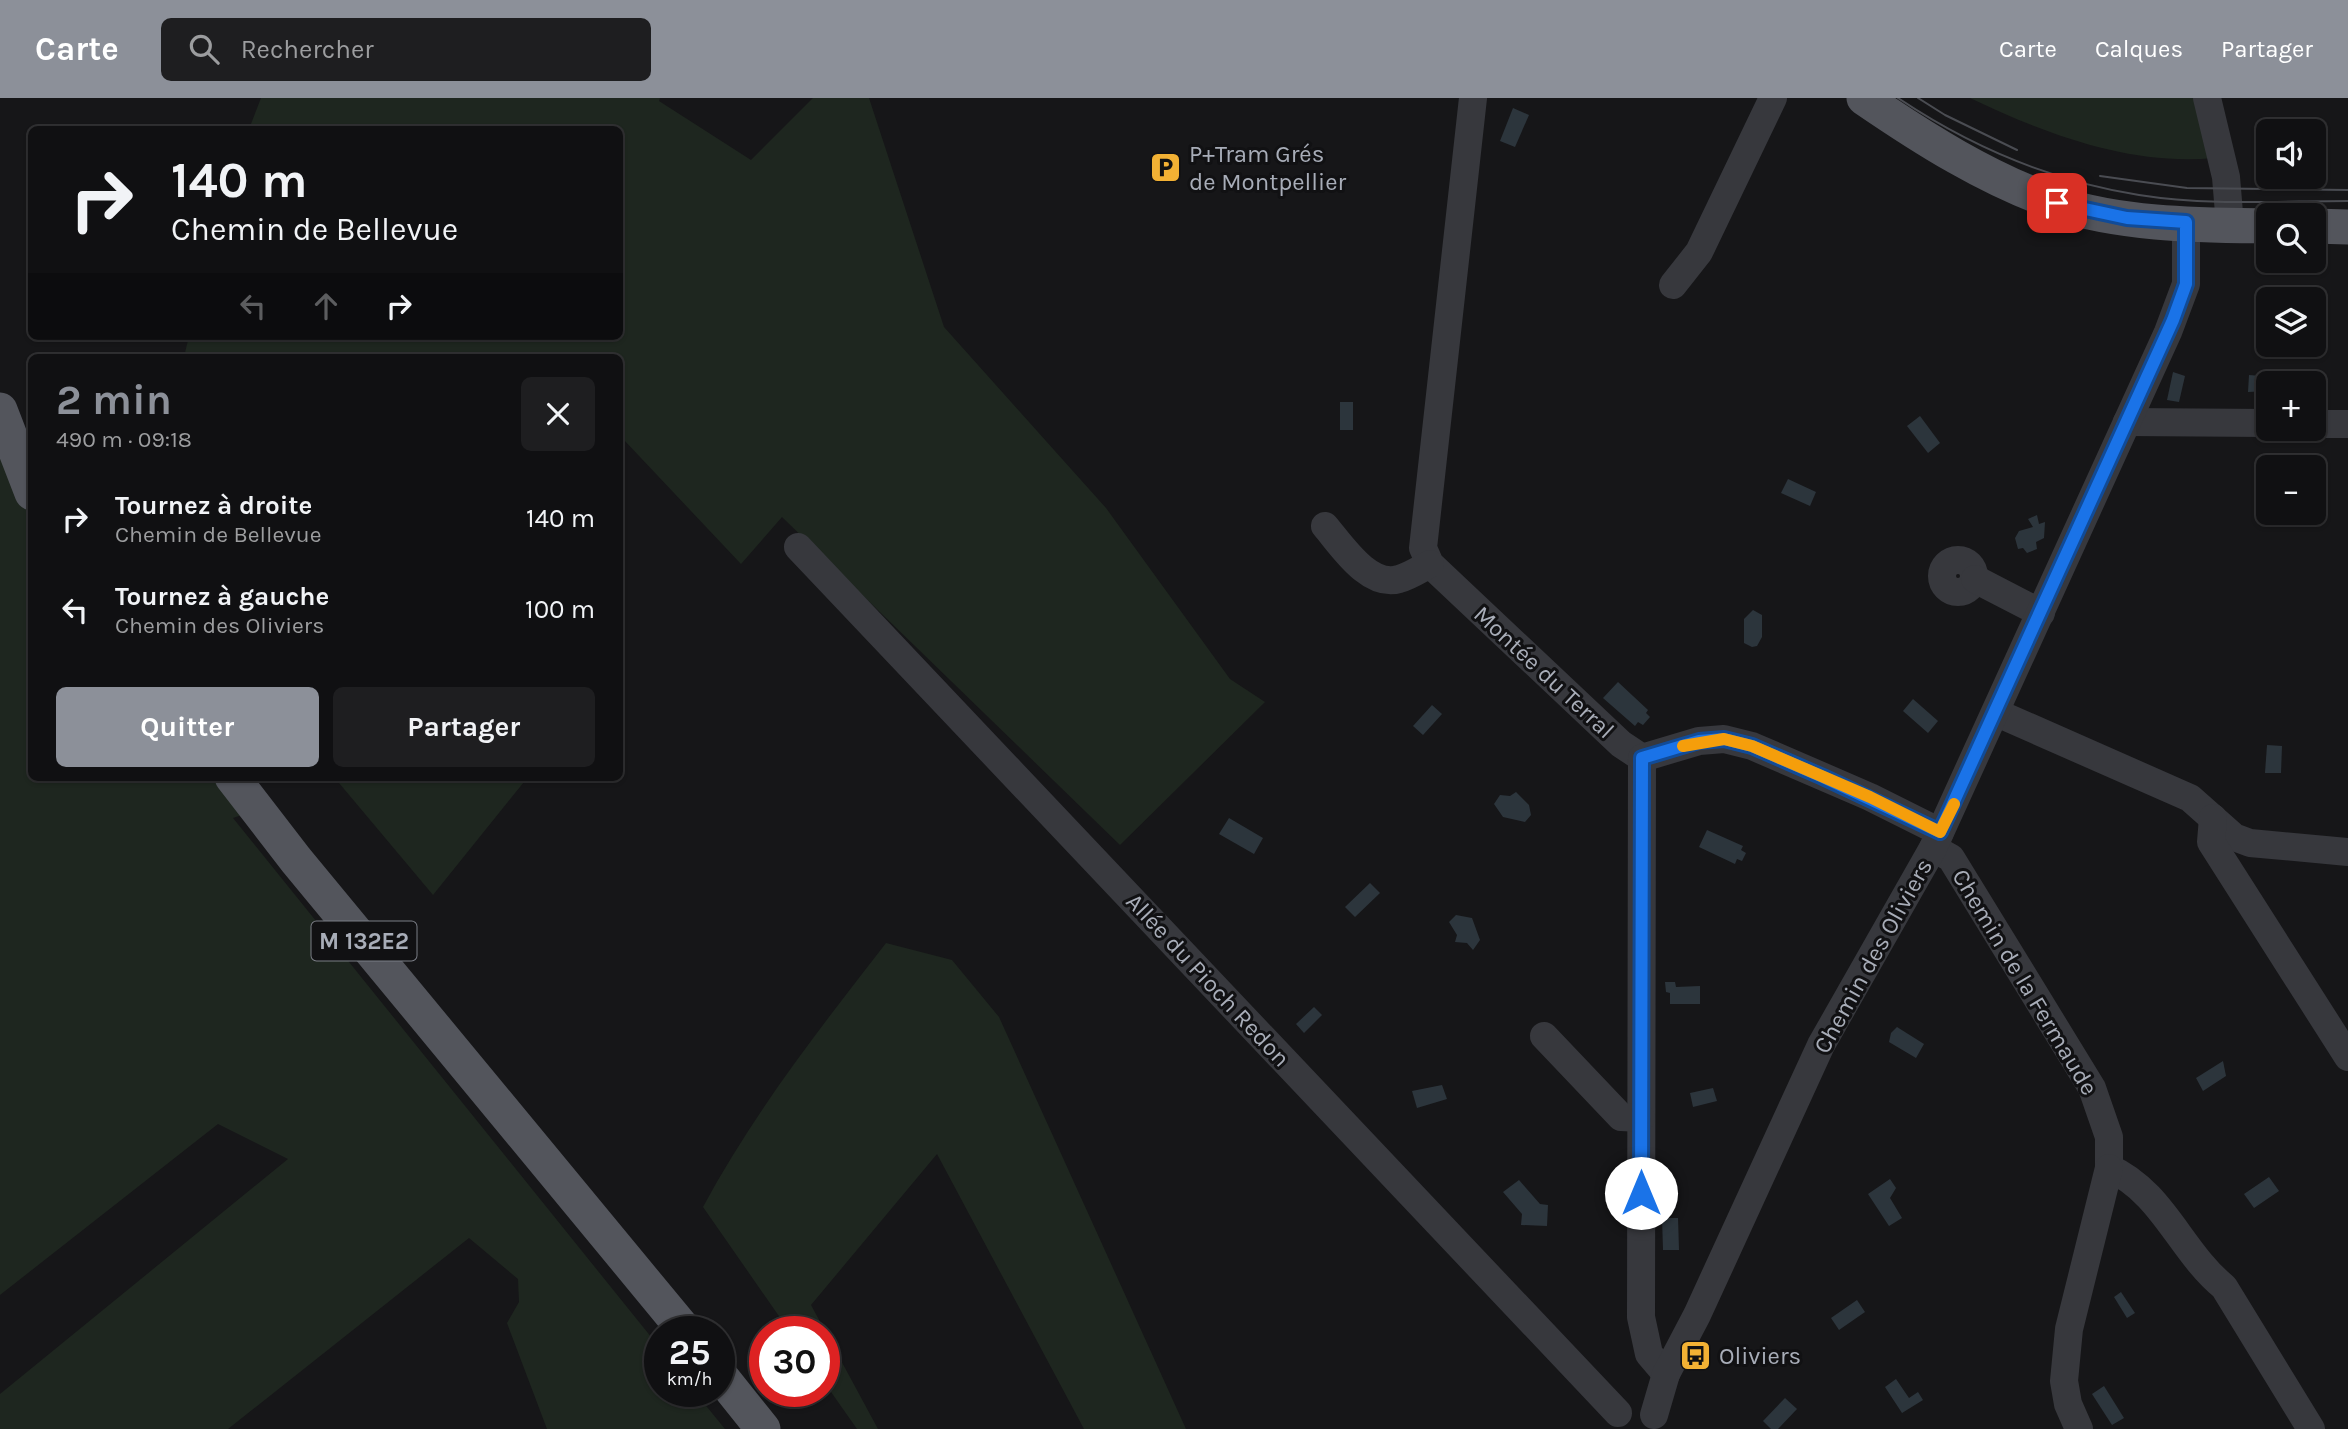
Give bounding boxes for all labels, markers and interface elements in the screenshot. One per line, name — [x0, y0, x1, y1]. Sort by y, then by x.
search box — [161, 18, 651, 81]
text: Carte — [35, 30, 119, 68]
icon: search — [185, 30, 223, 68]
text: Rechercher — [241, 34, 374, 65]
text: Carte — [1999, 35, 2057, 63]
text: Calques — [2095, 35, 2183, 63]
text: Partager — [2221, 35, 2313, 63]
map controls — [2256, 119, 2326, 525]
button: sound — [2256, 119, 2326, 189]
place label: P+Tram Grés de Montpellier — [1189, 140, 1346, 196]
parking icon: P+Tram Grés de Montpellier — [1149, 151, 1183, 185]
text: 140 m — [171, 152, 308, 209]
icon: right — [56, 154, 147, 245]
pin — [2027, 173, 2087, 233]
icon: arrive — [2038, 184, 2076, 222]
button: search — [2256, 203, 2326, 273]
text: Chemin de Bellevue — [171, 211, 458, 248]
icon: left — [234, 287, 272, 325]
icon: ahead — [307, 287, 345, 325]
icon: right — [380, 287, 418, 325]
button: layers — [2256, 287, 2326, 357]
button: + — [2256, 371, 2326, 441]
text: 2 min — [56, 375, 172, 425]
button: close — [521, 377, 595, 451]
text: 490 m · 09:18 — [56, 426, 192, 453]
button: − — [2256, 455, 2326, 525]
text: Tournez à droite — [115, 490, 312, 521]
icon: right — [56, 500, 94, 538]
text: 140 m — [526, 503, 595, 534]
text: Chemin de Bellevue — [115, 521, 322, 548]
text: Tournez à gauche — [115, 581, 329, 612]
icon: left — [56, 591, 94, 629]
text: 100 m — [525, 594, 595, 625]
street label: Montée du Terral — [1468, 600, 1620, 744]
text: Chemin des Oliviers — [115, 612, 324, 639]
button: Quitter — [56, 687, 319, 767]
button: Partager — [333, 687, 595, 767]
street label: Chemin des Oliviers — [1808, 854, 1938, 1058]
street label: Chemin de la Fermaude — [1946, 864, 2104, 1100]
street label: Allée du Pioch Redon — [1120, 887, 1296, 1073]
road number: M 132E2 — [312, 922, 416, 960]
position arrow — [1604, 1156, 1678, 1230]
speed limit sign: 30 — [749, 1316, 840, 1407]
text: 25 — [669, 1332, 710, 1373]
bus stop icon: Oliviers — [1679, 1339, 1713, 1373]
place label: Oliviers — [1719, 1342, 1801, 1370]
text: km/h — [667, 1368, 712, 1390]

